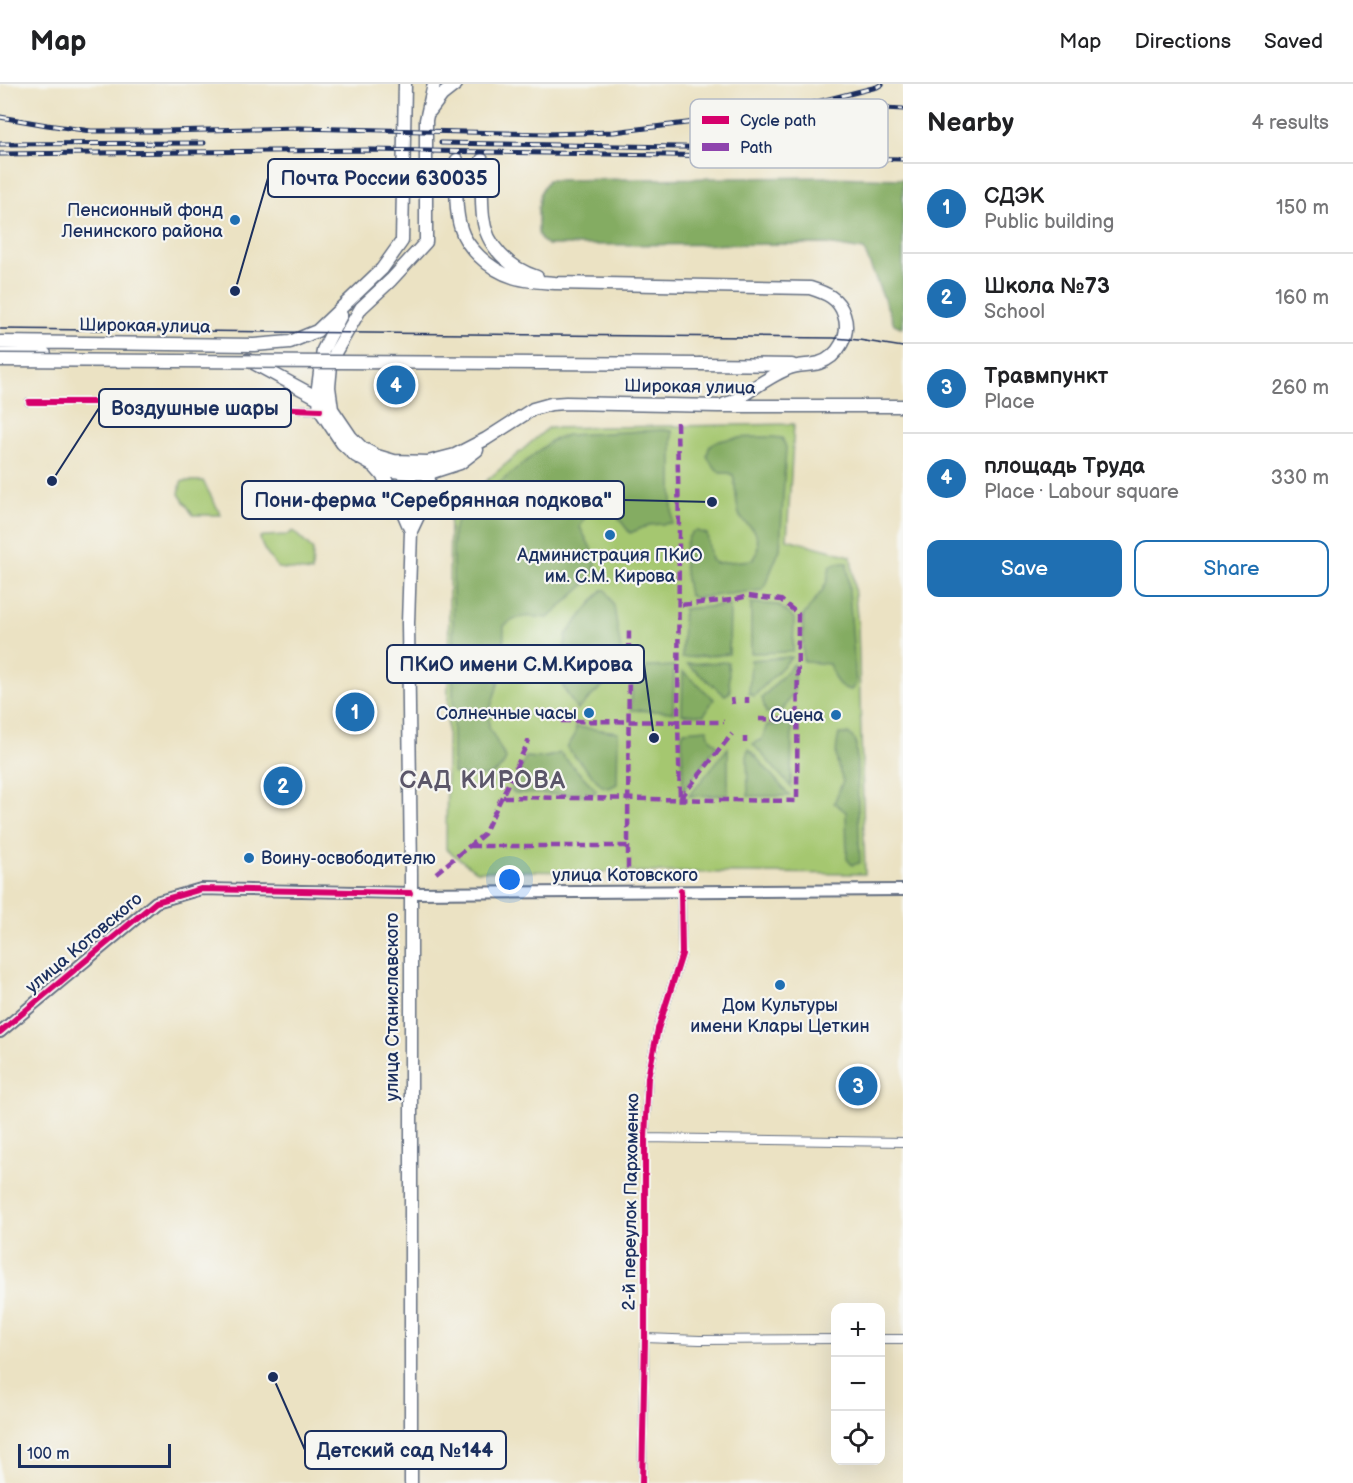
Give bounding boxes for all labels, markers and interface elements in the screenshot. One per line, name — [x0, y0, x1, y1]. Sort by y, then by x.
text: Map — [30, 25, 86, 58]
text: Map — [1059, 29, 1102, 54]
text: Directions — [1135, 29, 1231, 54]
text: Saved — [1264, 29, 1323, 54]
legend — [690, 99, 888, 168]
text: Nearby — [927, 108, 1014, 139]
text: 4 results — [1251, 111, 1329, 135]
text: Cycle path — [740, 112, 816, 131]
text: Path — [740, 139, 772, 158]
callout: Почта России 630035 — [268, 159, 499, 197]
text: Почта России 630035 — [280, 167, 488, 191]
text: СДЭК — [984, 183, 1044, 210]
text: 1 — [942, 196, 951, 220]
text: 150 m — [1276, 196, 1329, 220]
place label: Пенсионный фонд Ленинского района — [60, 200, 223, 242]
text: Public building — [984, 210, 1114, 234]
marker: Пенсионный фонд Ленинского района — [228, 213, 242, 227]
text: Школа №73 — [984, 273, 1110, 300]
text: 2 — [941, 286, 952, 310]
text: 160 m — [1275, 286, 1329, 310]
text: School — [984, 300, 1045, 324]
street label: Широкая улица — [79, 314, 211, 338]
pin: 4 — [376, 362, 416, 408]
text: Травмпункт — [984, 363, 1108, 390]
street label: Широкая улица — [624, 375, 756, 399]
text: 3 — [941, 376, 952, 400]
text: 260 m — [1271, 376, 1329, 400]
callout: Воздушные шары — [99, 389, 291, 427]
text: Place — [984, 390, 1035, 414]
text: Воздушные шары — [111, 397, 279, 421]
text: площадь Труда — [984, 453, 1145, 480]
text: 4 — [941, 466, 952, 490]
text: 330 m — [1271, 466, 1329, 490]
text: Place · Labour square — [984, 480, 1179, 504]
callout: Пони-ферма "Серебрянная подкова" — [242, 481, 624, 519]
text: Пони-ферма "Серебрянная подкова" — [254, 489, 612, 513]
marker: Администрация ПКиО им. С.М. Кирова — [603, 528, 617, 542]
button: Save — [927, 540, 1122, 597]
button: Share — [1134, 540, 1329, 597]
place label: Администрация ПКиО им. С.М. Кирова — [516, 545, 703, 587]
callout: ПКиО имени С.М.Кирова — [387, 645, 644, 683]
text: ПКиО имени С.М.Кирова — [399, 653, 633, 677]
pin: 1 — [336, 690, 374, 734]
place label: Солнечные часы — [436, 703, 577, 724]
place label: Сцена — [770, 705, 824, 726]
marker: Солнечные часы — [582, 706, 596, 720]
marker: Сцена — [829, 708, 843, 722]
pin: 2 — [264, 764, 302, 808]
district label: САД КИРОВА — [399, 766, 567, 795]
place label: Воину-освободителю — [261, 848, 436, 869]
marker: Воину-освободителю — [242, 851, 256, 865]
your location — [495, 865, 524, 894]
street label: улица Котовского — [552, 865, 698, 886]
street label: улица Котовского — [21, 888, 147, 998]
street label: улица Станиславского — [382, 913, 403, 1101]
marker: Дом Культуры имени Клары Цеткин — [773, 978, 787, 992]
place label: Дом Культуры имени Клары Цеткин — [690, 995, 870, 1037]
pin: 3 — [838, 1064, 878, 1108]
street label: 2-й переулок Пархоменко — [619, 1093, 643, 1311]
map controls — [831, 1303, 885, 1465]
button: + — [831, 1303, 885, 1357]
button: − — [831, 1357, 885, 1411]
button: locate — [831, 1411, 885, 1465]
callout: Детский сад №144 — [305, 1431, 506, 1469]
text: Детский сад №144 — [317, 1439, 494, 1463]
scale bar — [18, 1441, 171, 1468]
text: 100 m — [27, 1445, 70, 1464]

